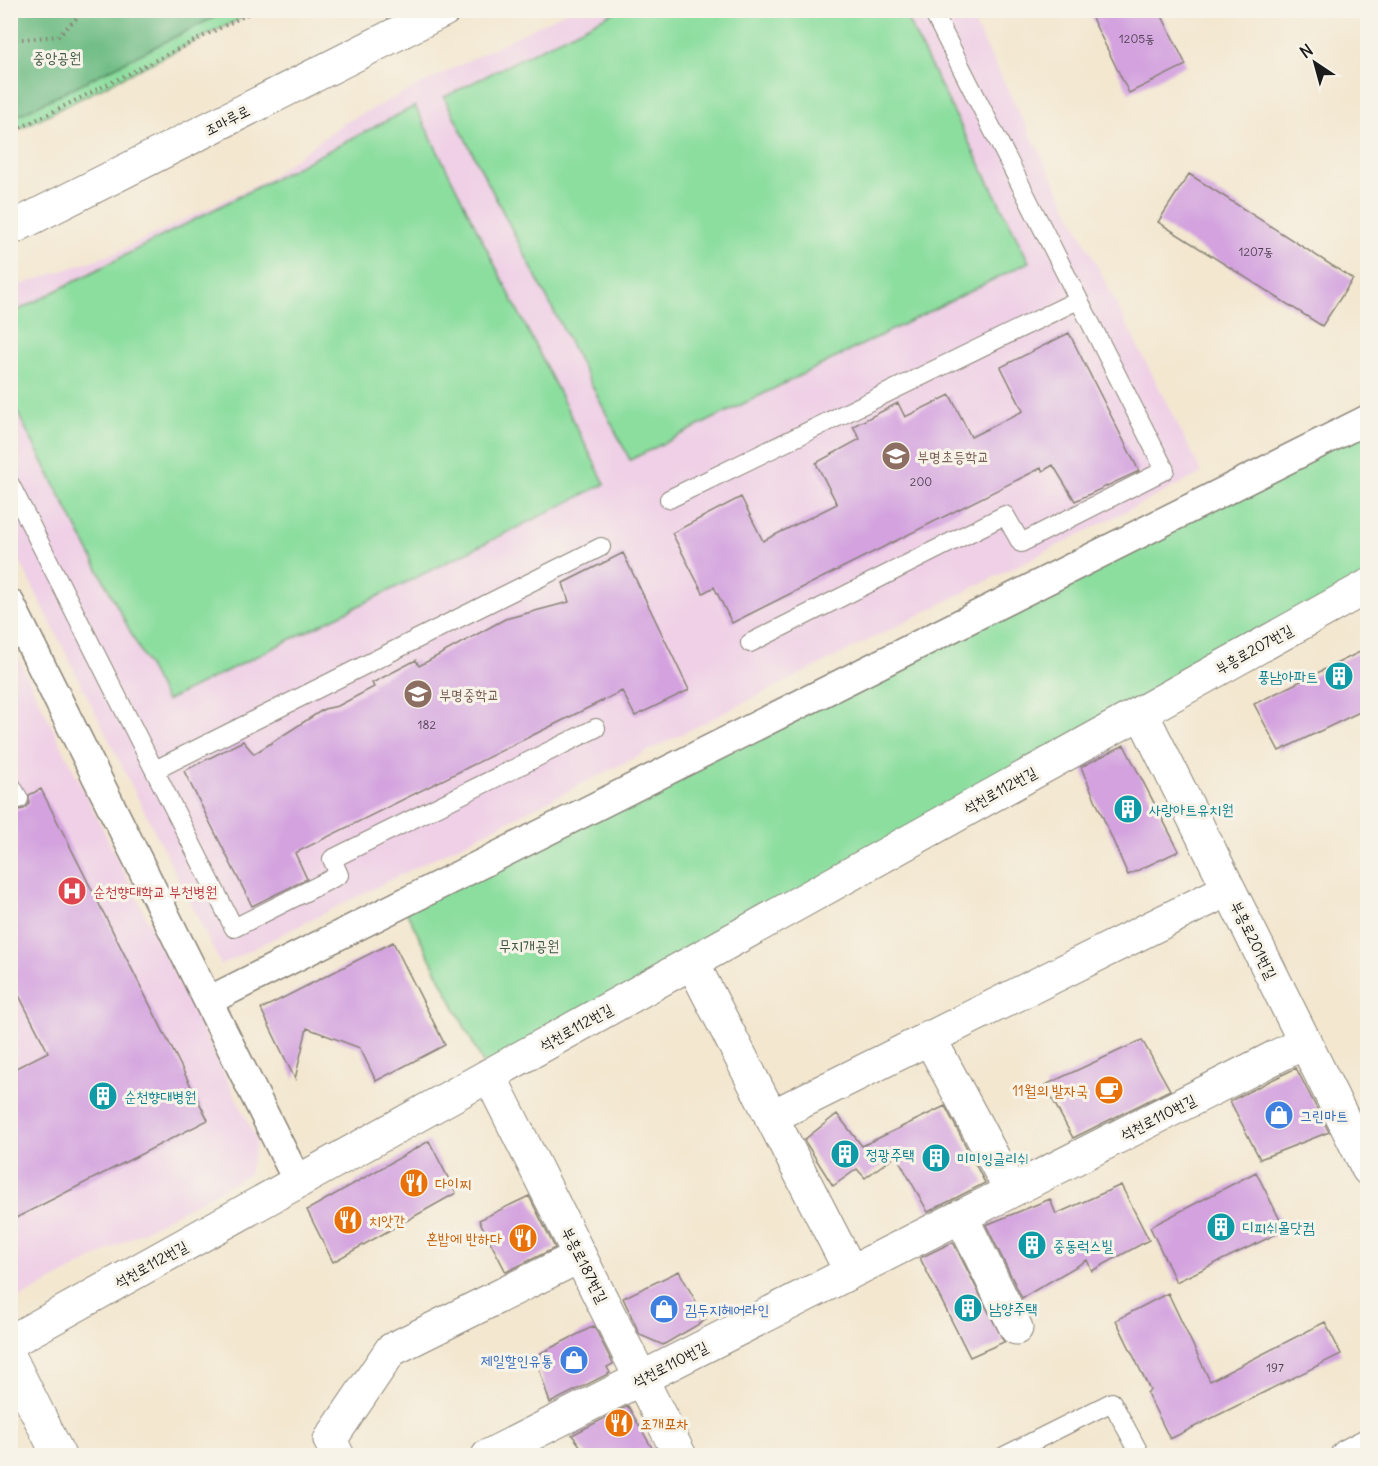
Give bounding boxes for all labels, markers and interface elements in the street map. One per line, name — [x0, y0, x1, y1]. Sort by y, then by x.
house number: 1205동 — [1119, 31, 1155, 46]
north arrow — [1285, 33, 1345, 93]
text: N — [1296, 40, 1317, 62]
park label: 중앙공원 — [33, 48, 81, 67]
street label: 조마루로 — [201, 101, 253, 139]
house number: 1207동 — [1239, 244, 1273, 259]
school or university icon: 부명초등학교 — [880, 440, 912, 472]
place label: 부명초등학교 — [917, 447, 989, 466]
house number: 200 — [910, 474, 932, 489]
street label: 부흥로207번길 — [1212, 620, 1296, 678]
building icon: 풍남아파트 — [1323, 660, 1355, 692]
place label: 풍남아파트 — [1258, 667, 1318, 686]
school or university icon: 부명중학교 — [402, 678, 434, 710]
place label: 부명중학교 — [439, 685, 499, 704]
house number: 182 — [418, 717, 437, 732]
street label: 석천로112번길 — [960, 762, 1040, 818]
building icon: 사랑아트유치원 — [1112, 793, 1144, 825]
place label: 사랑아트유치원 — [1149, 800, 1234, 819]
hospital icon: 순천향대학교 부천병원 — [56, 875, 88, 907]
place label: 순천향대학교 부천병원 — [93, 882, 217, 901]
street label: 부흥로201번길 — [1227, 898, 1281, 982]
park label: 무지개공원 — [499, 936, 559, 955]
street label: 석천로112번길 — [536, 999, 616, 1055]
cafe icon: 11월의 발자국 — [1093, 1074, 1125, 1106]
building icon: 순천향대병원 — [87, 1080, 119, 1112]
place label: 11월의 발자국 — [1012, 1081, 1088, 1100]
place label: 순천향대병원 — [124, 1087, 196, 1106]
street label: 석천로110번길 — [1117, 1090, 1199, 1144]
shop icon: 그린마트 — [1263, 1099, 1295, 1131]
place label: 그린마트 — [1300, 1106, 1348, 1125]
building icon: 정광주택 — [829, 1138, 861, 1170]
building icon: 미미잉글리쉬 — [920, 1142, 952, 1174]
place label: 정광주택 — [866, 1145, 914, 1164]
place label: 미미잉글리쉬 — [957, 1149, 1029, 1168]
restaurant icon: 다이찌 — [398, 1167, 430, 1199]
place label: 다이찌 — [435, 1174, 471, 1193]
restaurant icon: 치앗간 — [332, 1204, 364, 1236]
place label: 치앗간 — [369, 1211, 405, 1230]
building icon: 디피쉬몰닷컴 — [1205, 1211, 1237, 1243]
place label: 디피쉬몰닷컴 — [1242, 1218, 1314, 1237]
restaurant icon: 혼밥에 반하다 — [507, 1222, 539, 1254]
street label: 부흥로187번길 — [558, 1224, 612, 1306]
place label: 혼밥에 반하다 — [426, 1229, 502, 1248]
building icon: 중동럭스빌 — [1016, 1229, 1048, 1261]
street label: 석천로112번길 — [111, 1236, 191, 1292]
place label: 중동럭스빌 — [1053, 1236, 1113, 1255]
building icon: 남양주택 — [952, 1292, 984, 1324]
shop icon: 김두지헤어라인 — [648, 1293, 680, 1325]
place label: 남양주택 — [989, 1299, 1037, 1318]
place label: 김두지헤어라인 — [685, 1300, 770, 1319]
street label: 석천로110번길 — [629, 1337, 711, 1391]
shop icon: 제일할인유통 — [558, 1344, 590, 1376]
place label: 제일할인유통 — [481, 1351, 553, 1370]
house number: 197 — [1266, 1360, 1284, 1375]
restaurant icon: 조개포차 — [603, 1407, 635, 1439]
place label: 조개포차 — [640, 1414, 688, 1433]

